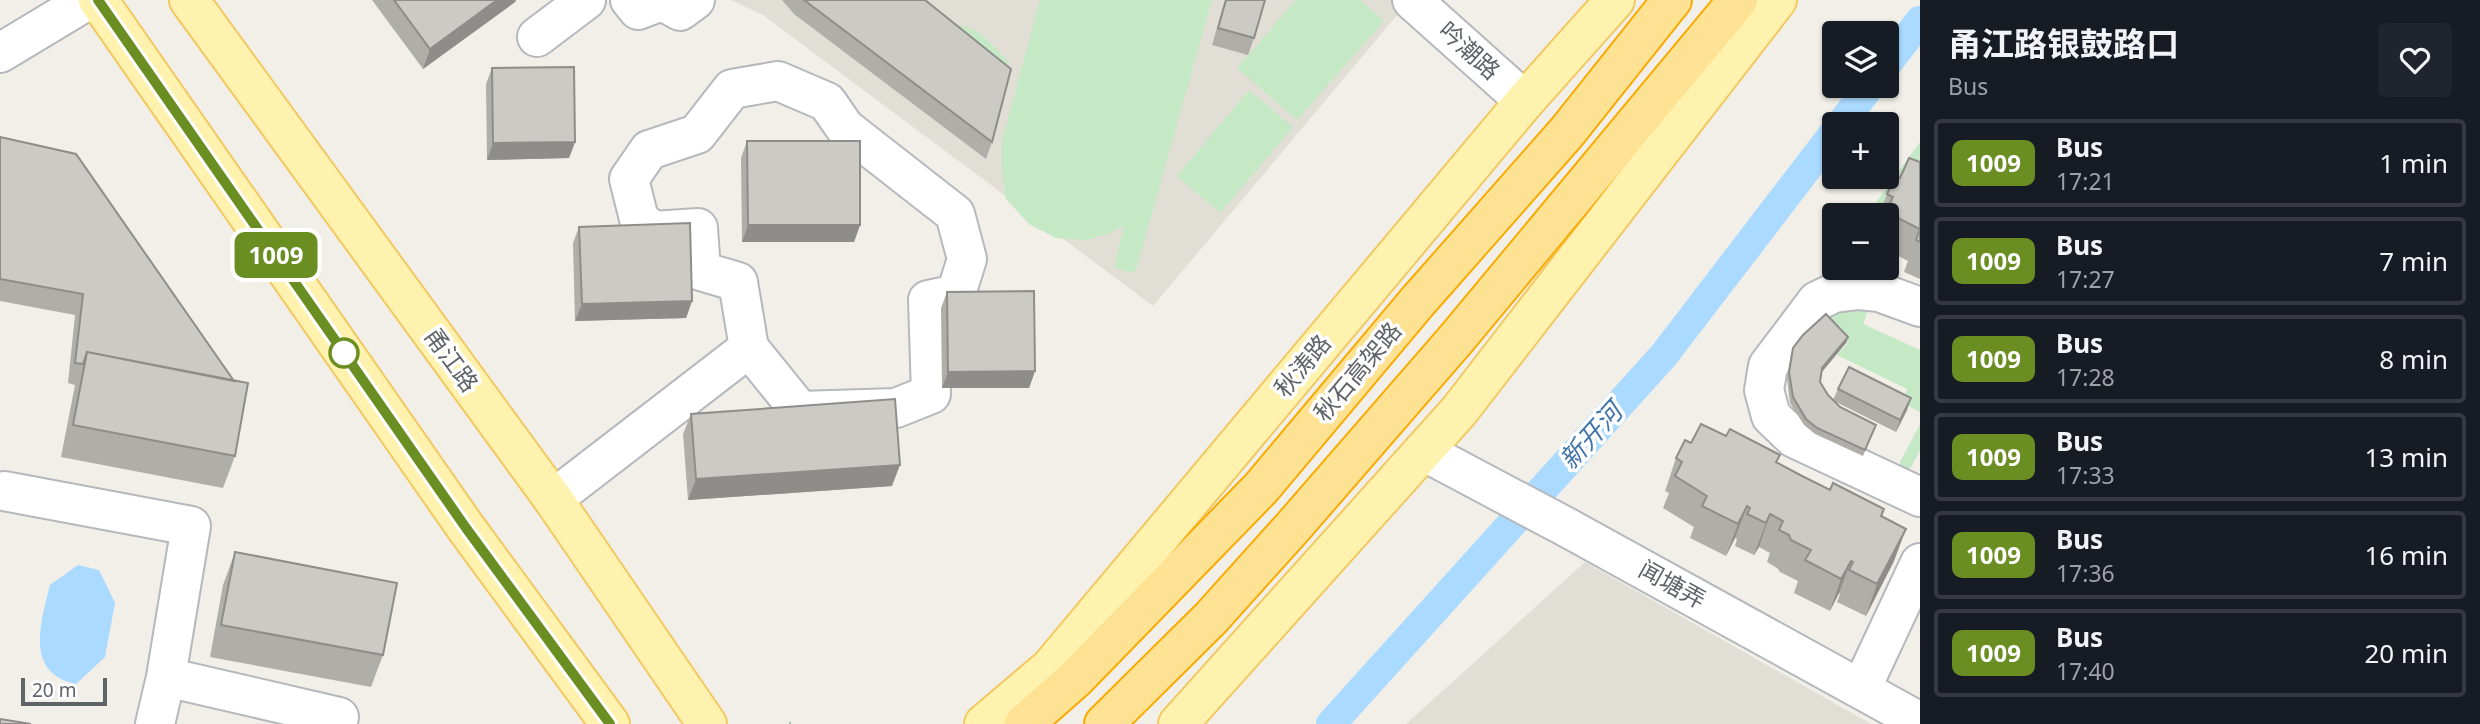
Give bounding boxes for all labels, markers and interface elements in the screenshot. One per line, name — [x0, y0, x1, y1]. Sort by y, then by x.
street label: 吟潮路 — [1432, 14, 1508, 86]
map controls — [1822, 21, 1899, 280]
button: layers — [1822, 21, 1899, 98]
text: 甬江路银鼓路口 — [1948, 21, 2179, 66]
button: heart — [2378, 23, 2452, 97]
text: Bus — [1948, 70, 1988, 102]
button: + — [1822, 112, 1899, 189]
text: Bus — [2056, 129, 2103, 165]
text: 1 min — [2379, 145, 2448, 181]
text: 1009 — [1966, 146, 2021, 179]
text: 17:21 — [2056, 165, 2115, 197]
button: − — [1822, 203, 1899, 280]
text: Bus — [2056, 227, 2103, 263]
line badge: 1009 — [227, 232, 325, 278]
text: 1009 — [249, 238, 303, 271]
text: 7 min — [2379, 243, 2448, 279]
text: 1009 — [1966, 244, 2021, 277]
text: 17:27 — [2056, 263, 2115, 295]
street label: 秋石高架路 — [1306, 314, 1408, 428]
street label: 甬江路 — [418, 320, 487, 398]
text: Bus — [2056, 325, 2103, 361]
street label: 秋涛路 — [1266, 327, 1338, 403]
unlabelled marker — [329, 338, 359, 368]
text: 8 min — [2379, 341, 2448, 377]
text: 1009 — [1966, 342, 2021, 375]
text: 17:28 — [2056, 361, 2115, 393]
water label: 新开河 — [1551, 391, 1633, 476]
text: Bus — [2056, 423, 2103, 459]
text: 13 min — [2364, 439, 2448, 475]
text: 1009 — [1966, 440, 2021, 473]
text: 17:33 — [2056, 459, 2115, 491]
text: Bus — [2056, 521, 2103, 557]
text: 16 min — [2364, 537, 2448, 573]
text: 1009 — [1966, 538, 2021, 571]
street label: 闻塘弄 — [1633, 552, 1712, 616]
text: 17:36 — [2056, 557, 2115, 589]
text: Bus — [2056, 619, 2103, 655]
text: 20 min — [2364, 635, 2448, 671]
text: 1009 — [1966, 636, 2021, 669]
text: 17:40 — [2056, 655, 2115, 687]
scale bar — [21, 675, 107, 707]
text: 20 m — [32, 677, 76, 703]

